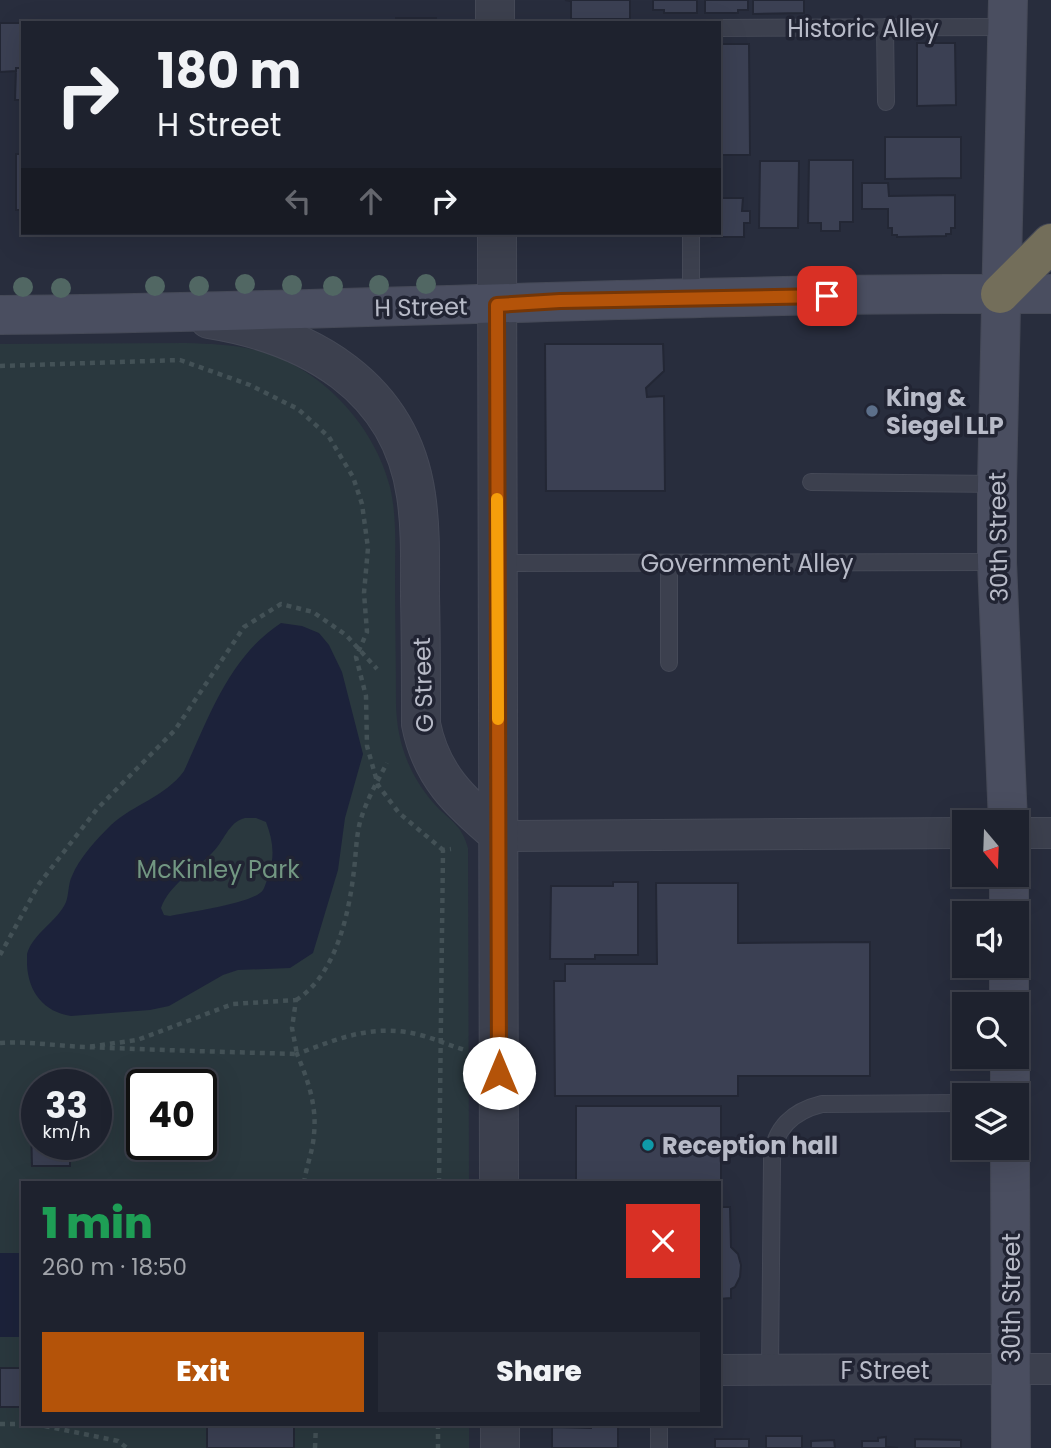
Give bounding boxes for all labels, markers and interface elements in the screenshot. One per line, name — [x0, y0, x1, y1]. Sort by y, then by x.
street label: Historic Alley — [787, 12, 939, 45]
text: 180 m — [157, 37, 301, 105]
icon: right — [42, 49, 133, 140]
text: H Street — [157, 102, 281, 147]
icon: left — [279, 182, 317, 220]
icon: ahead — [352, 182, 390, 220]
icon: right — [425, 182, 463, 220]
pin — [797, 266, 857, 326]
icon: arrive — [808, 277, 846, 315]
street label: H Street — [374, 290, 468, 324]
place label: King & Siegel LLP — [886, 381, 1004, 442]
marker: King & Siegel LLP — [864, 403, 880, 419]
street label: 30th Street — [980, 472, 1016, 602]
street label: Government Alley — [640, 547, 854, 580]
street label: G Street — [405, 637, 441, 733]
north arrow — [952, 810, 1029, 887]
map controls — [952, 810, 1029, 1160]
park label: McKinley Park — [136, 853, 300, 886]
button: sound — [952, 901, 1029, 978]
button: search — [952, 992, 1029, 1069]
position arrow — [462, 1036, 536, 1110]
speed limit sign: 40 — [126, 1069, 217, 1160]
text: 33 — [45, 1081, 88, 1130]
button: layers — [952, 1083, 1029, 1160]
text: km/h — [43, 1119, 90, 1144]
place label: Reception hall — [662, 1129, 838, 1162]
marker: Reception hall — [640, 1137, 656, 1153]
text: 1 min — [42, 1194, 153, 1253]
button: close — [626, 1204, 700, 1278]
street label: 30th Street — [995, 1233, 1028, 1363]
text: 260 m · 18:50 — [42, 1251, 187, 1283]
button: Exit — [42, 1332, 364, 1412]
button: Share — [378, 1332, 700, 1412]
street label: F Street — [841, 1354, 929, 1387]

